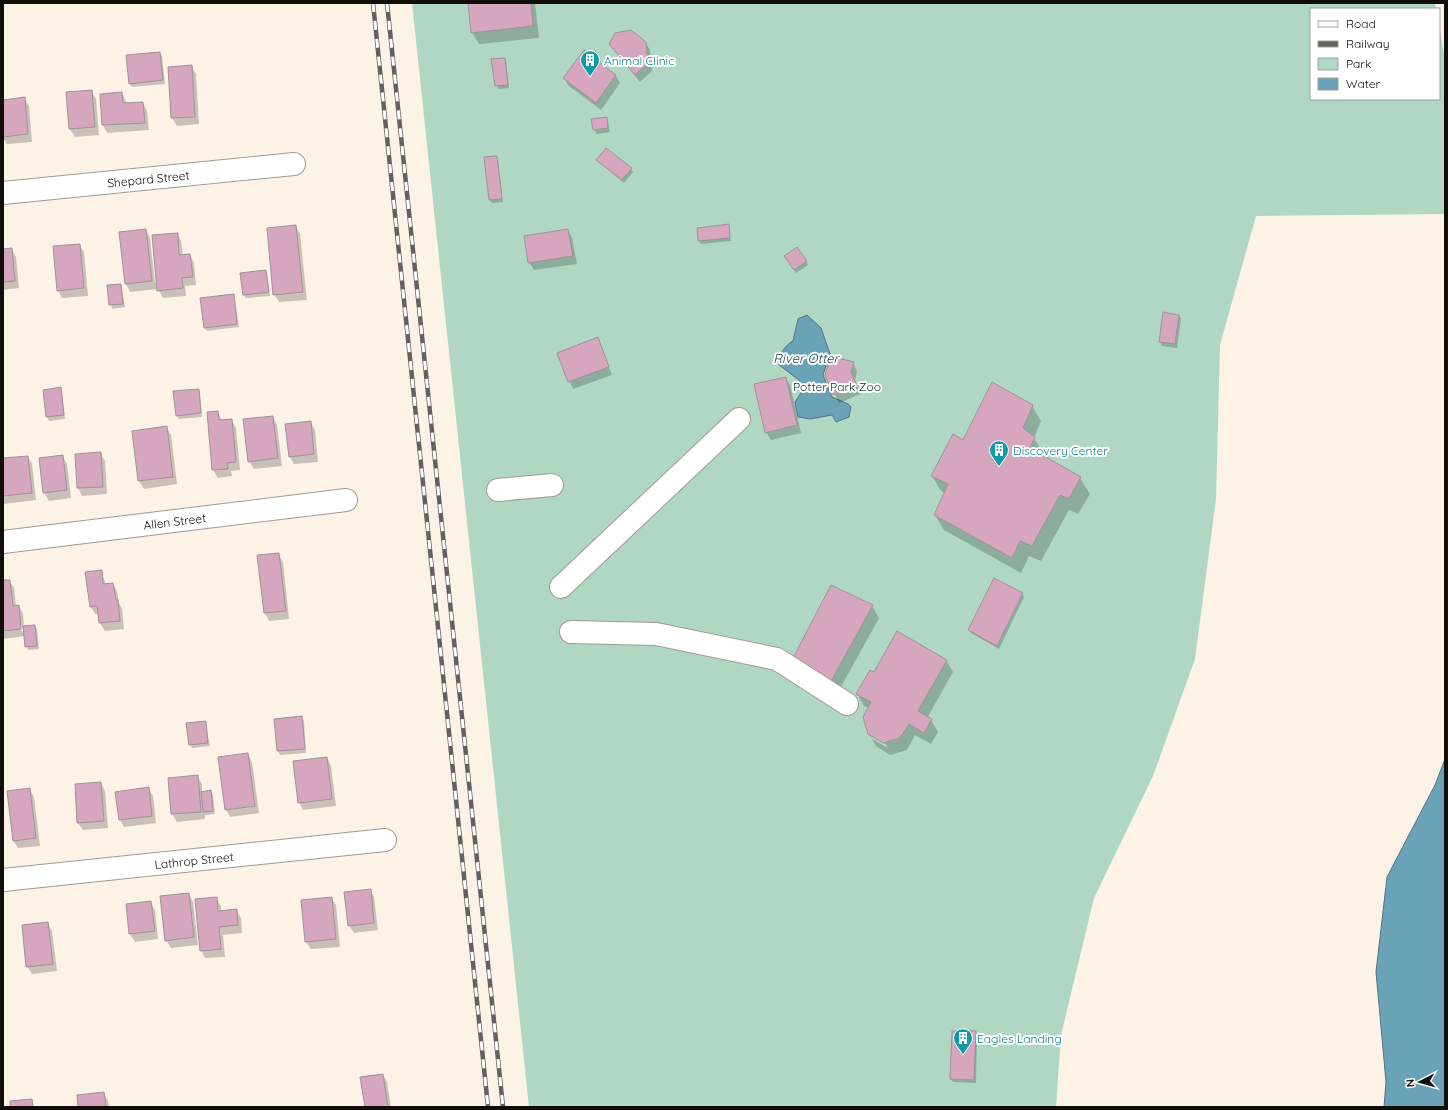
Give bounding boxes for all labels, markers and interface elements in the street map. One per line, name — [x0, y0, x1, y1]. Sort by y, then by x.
legend — [1310, 8, 1440, 100]
text: Road — [1346, 16, 1376, 31]
text: Railway — [1346, 36, 1390, 51]
building icon: Animal Clinic — [579, 49, 601, 77]
place label: Animal Clinic — [604, 53, 674, 68]
text: Park — [1346, 56, 1371, 71]
text: Water — [1346, 76, 1381, 91]
street label: Shepard Street — [106, 167, 190, 190]
water label: River Otter — [773, 350, 841, 366]
park label: Potter Park Zoo — [793, 379, 881, 394]
building icon: Discovery Center — [988, 439, 1010, 467]
place label: Discovery Center — [1013, 443, 1108, 458]
street label: Allen Street — [143, 510, 207, 532]
street label: Lathrop Street — [154, 848, 234, 872]
building icon: Eagles Landing — [952, 1027, 974, 1055]
place label: Eagles Landing — [977, 1031, 1062, 1046]
north arrow — [1400, 1062, 1440, 1102]
text: N — [1403, 1078, 1417, 1088]

